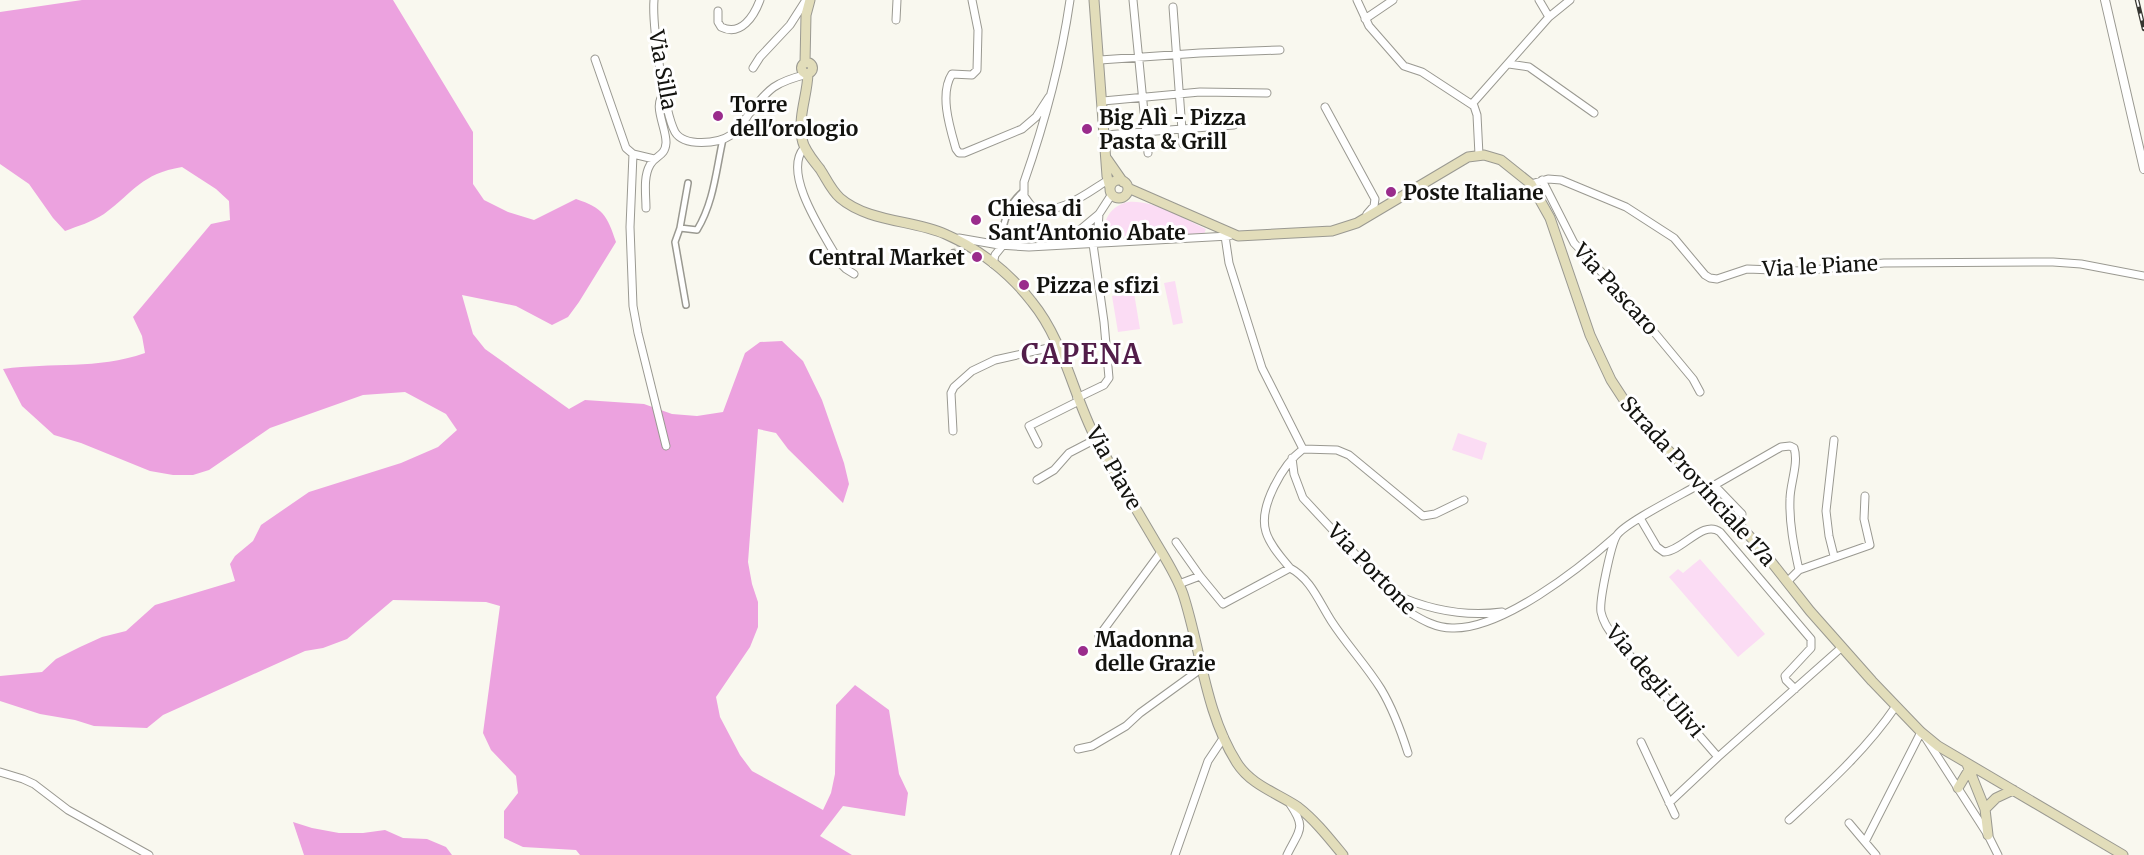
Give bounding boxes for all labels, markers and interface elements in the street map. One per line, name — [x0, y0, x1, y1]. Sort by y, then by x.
street label: Via Silla — [643, 27, 683, 112]
place label: Torre dell'orologio — [730, 91, 858, 142]
place label: Big Alì - Pizza Pasta & Grill — [1099, 104, 1247, 155]
marker: Torre dell'orologio — [711, 109, 725, 123]
marker: Big Alì - Pizza Pasta & Grill — [1080, 122, 1094, 136]
place label: Poste Italiane — [1403, 179, 1544, 206]
marker: Poste Italiane — [1384, 185, 1398, 199]
place label: Chiesa di Sant'Antonio Abate — [988, 195, 1186, 246]
marker: Chiesa di Sant'Antonio Abate — [969, 213, 983, 227]
street label: Via Pascaro — [1567, 237, 1664, 341]
place label: Central Market — [809, 244, 966, 271]
street label: Via le Piane — [1761, 249, 1878, 283]
marker: Central Market — [970, 250, 984, 264]
place label: Pizza e sfizi — [1036, 272, 1159, 299]
marker: Pizza e sfizi — [1017, 278, 1031, 292]
district label: CAPENA — [1021, 337, 1143, 371]
street label: Strada Provinciale 17a — [1615, 390, 1781, 572]
street label: Via Piave — [1080, 421, 1148, 514]
street label: Via Portone — [1321, 517, 1422, 620]
street label: Via degli Ulivi — [1599, 618, 1710, 743]
place label: Madonna delle Grazie — [1095, 626, 1216, 677]
marker: Madonna delle Grazie — [1076, 644, 1090, 658]

